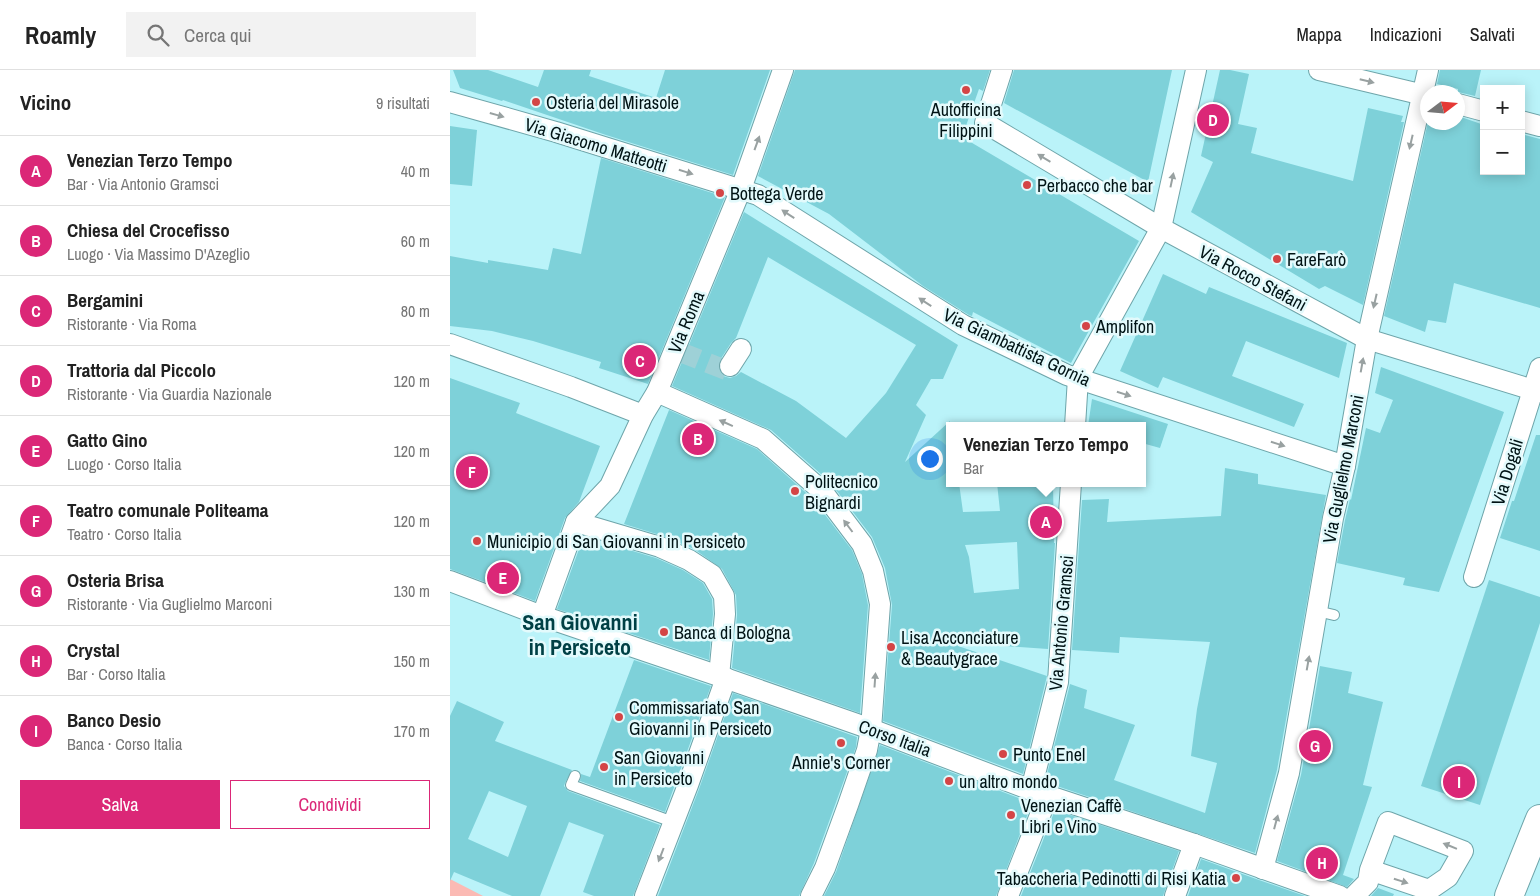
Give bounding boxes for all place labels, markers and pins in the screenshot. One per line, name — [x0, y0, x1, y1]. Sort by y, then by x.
marker: Autofficina Filippini — [960, 84, 972, 96]
place label: Osteria del Mirasole — [546, 90, 679, 115]
marker: Osteria del Mirasole — [530, 96, 542, 108]
place label: Autofficina Filippini — [930, 97, 1001, 143]
pin: D — [1197, 101, 1229, 139]
place label: Perbacco che bar — [1037, 173, 1153, 198]
marker: Perbacco che bar — [1021, 179, 1033, 191]
place label: Bottega Verde — [730, 181, 824, 206]
marker: Bottega Verde — [714, 187, 726, 199]
place label: FareFarò — [1287, 247, 1346, 272]
marker: FareFarò — [1271, 253, 1283, 265]
place label: Amplifon — [1095, 314, 1154, 339]
marker: Amplifon — [1080, 320, 1092, 332]
pin: C — [624, 342, 656, 380]
pin: B — [682, 420, 714, 458]
pin: F — [456, 453, 488, 491]
place label: Politecnico Bignardi — [805, 469, 878, 515]
marker: Politecnico Bignardi — [789, 485, 801, 497]
pin: A — [1030, 503, 1062, 541]
place label: Municipio di San Giovanni in Persiceto — [487, 529, 745, 554]
marker: Municipio di San Giovanni in Persiceto — [471, 535, 483, 547]
pin: E — [487, 559, 519, 597]
place label: Banca di Bologna — [674, 620, 791, 645]
place label: Lisa Acconciature & Beautygrace — [901, 625, 1018, 671]
marker: Banca di Bologna — [658, 626, 670, 638]
marker: Lisa Acconciature & Beautygrace — [885, 641, 897, 653]
place label: Commissariato San Giovanni in Persiceto — [629, 695, 772, 741]
marker: Commissariato San Giovanni in Persiceto — [613, 711, 625, 723]
pin: G — [1299, 727, 1331, 765]
marker: Annie's Corner — [835, 737, 847, 749]
place label: Punto Enel — [1013, 742, 1085, 767]
place label: San Giovanni in Persiceto — [614, 745, 704, 791]
marker: Punto Enel — [997, 748, 1009, 760]
place label: Annie's Corner — [791, 750, 890, 775]
marker: San Giovanni in Persiceto — [598, 761, 610, 773]
pin: I — [1443, 763, 1475, 801]
place label: un altro mondo — [959, 769, 1057, 794]
marker: un altro mondo — [943, 775, 955, 787]
place label: Venezian Caffè Libri e Vino — [1021, 793, 1122, 839]
marker: Venezian Caffè Libri e Vino — [1005, 809, 1017, 821]
pin: H — [1306, 844, 1338, 882]
place label: Tabaccheria Pedinotti di Risi Katia — [997, 866, 1226, 891]
marker: Tabaccheria Pedinotti di Risi Katia — [1230, 872, 1242, 884]

